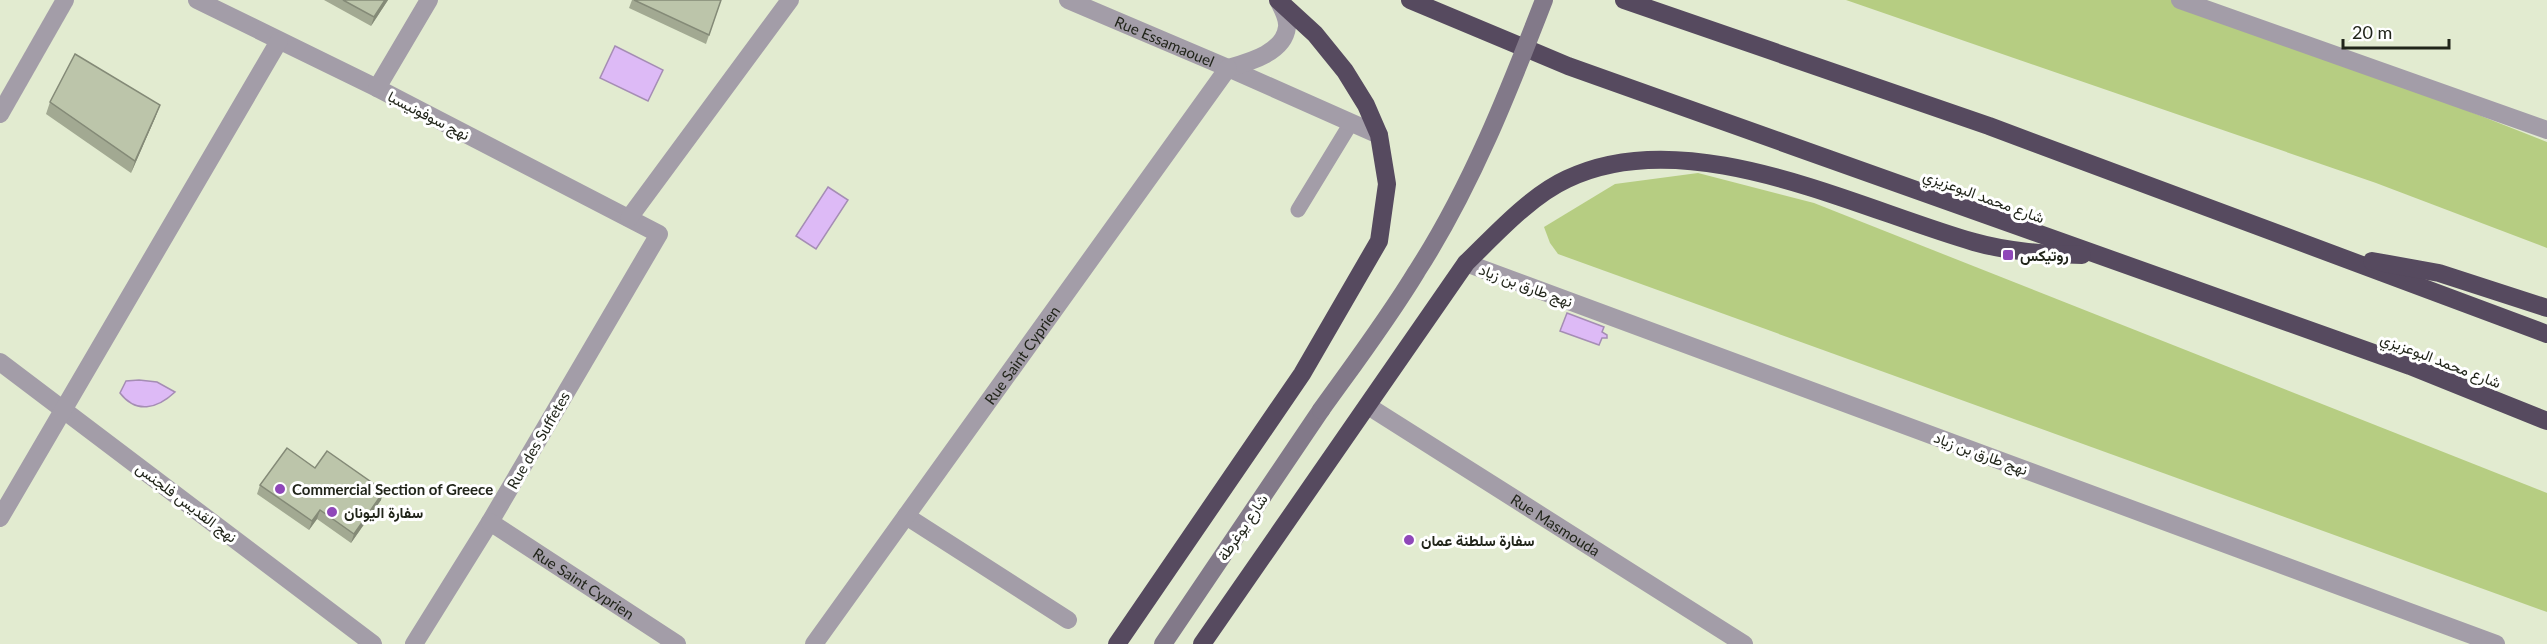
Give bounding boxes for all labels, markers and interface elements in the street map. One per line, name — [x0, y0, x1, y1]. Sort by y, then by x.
street label: Rue Essamaouel — [1112, 12, 1217, 70]
scale bar — [2343, 12, 2450, 50]
text: 20 m — [2352, 21, 2392, 43]
street label: نهج سوفونيسبا — [384, 87, 473, 146]
street label: شارع محمد البوعزيزي — [1919, 166, 2047, 231]
place label: روتيكس — [2020, 246, 2069, 265]
marker: روتيكس — [2001, 248, 2015, 262]
street label: نهج طارق بن زياد — [1476, 260, 1575, 313]
street label: Rue Saint Cyprien — [980, 302, 1063, 408]
street label: شارع محمد البوعزيزي — [2376, 329, 2504, 396]
street label: Rue des Suffetes — [503, 388, 573, 492]
street label: نهج طارق بن زياد — [1931, 428, 2030, 481]
street label: نهج القديس فلجنس — [131, 458, 241, 548]
place label: Commercial Section of Greece — [292, 480, 493, 498]
marker: Commercial Section of Greece — [273, 482, 287, 496]
street label: شارع يوغرطة — [1213, 490, 1273, 565]
street label: Rue Masmouda — [1508, 490, 1603, 560]
place label: سفارة اليونان — [344, 503, 423, 522]
marker: سفارة اليونان — [325, 505, 339, 519]
place label: سفارة سلطنة عمان — [1421, 531, 1534, 550]
marker: سفارة سلطنة عمان — [1402, 533, 1416, 547]
street label: Rue Saint Cyprien — [530, 544, 638, 623]

